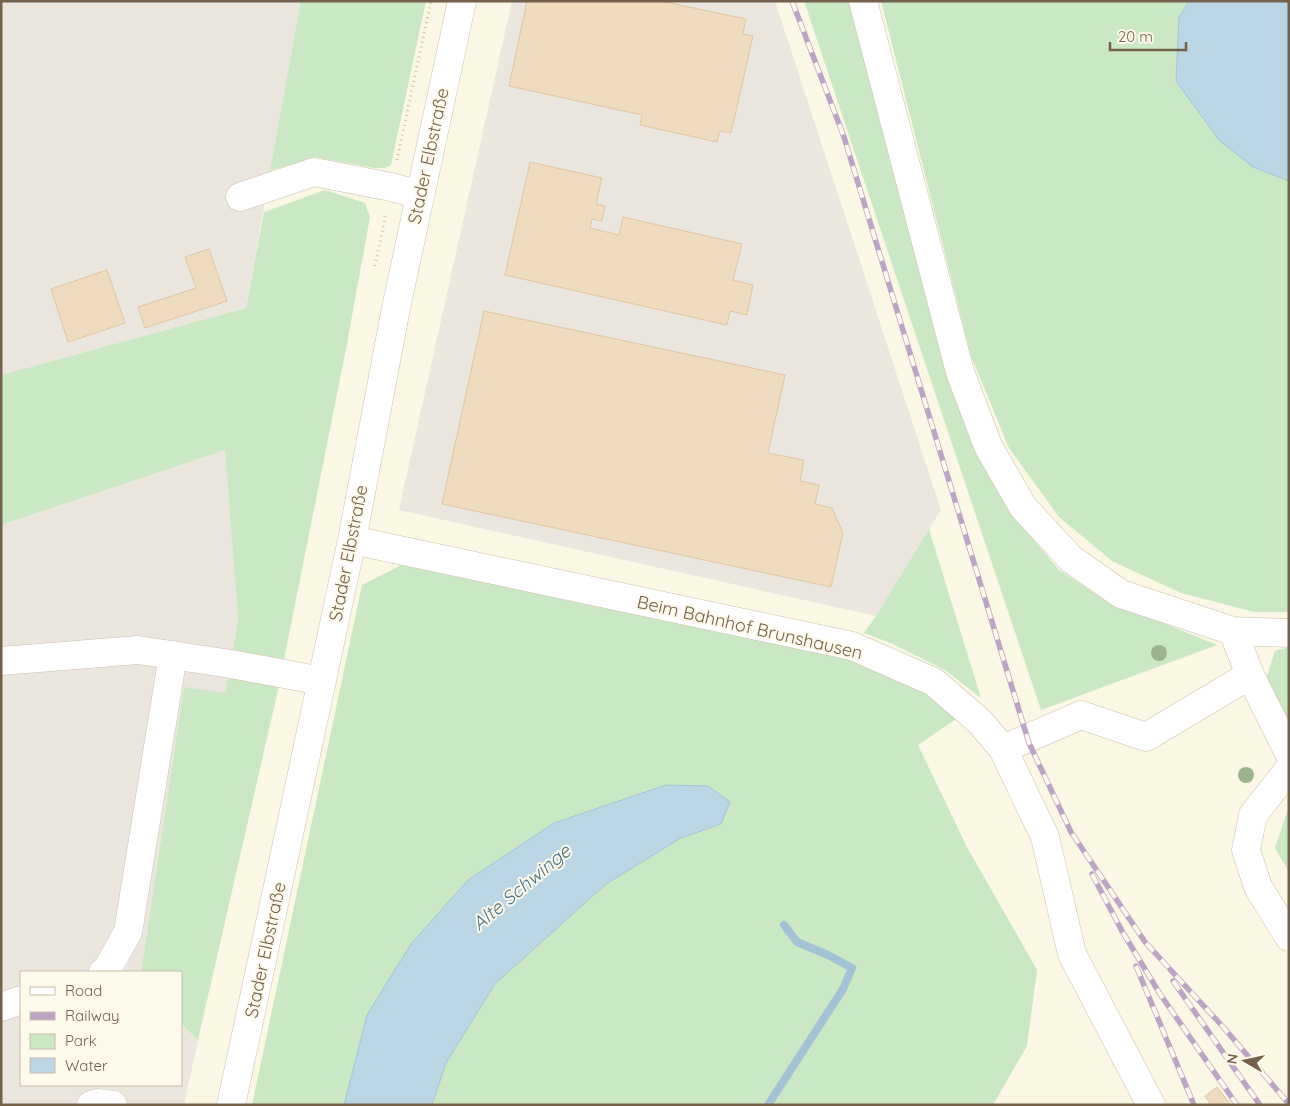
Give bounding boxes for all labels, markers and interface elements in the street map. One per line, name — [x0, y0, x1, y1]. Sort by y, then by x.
scale bar — [1110, 20, 1186, 52]
text: 20 m — [1118, 27, 1153, 46]
street label: Stader Elbstraße — [402, 86, 454, 226]
street label: Stader Elbstraße — [323, 483, 373, 623]
street label: Beim Bahnhof Brunshausen — [635, 590, 865, 664]
water label: Alte Schwinge — [467, 838, 576, 935]
street label: Stader Elbstraße — [239, 880, 291, 1020]
legend — [20, 971, 182, 1086]
text: Road — [65, 981, 102, 1000]
text: Railway — [65, 1006, 120, 1025]
text: Park — [65, 1031, 97, 1050]
north arrow — [1220, 1036, 1270, 1086]
text: N — [1222, 1052, 1242, 1065]
text: Water — [65, 1056, 108, 1075]

